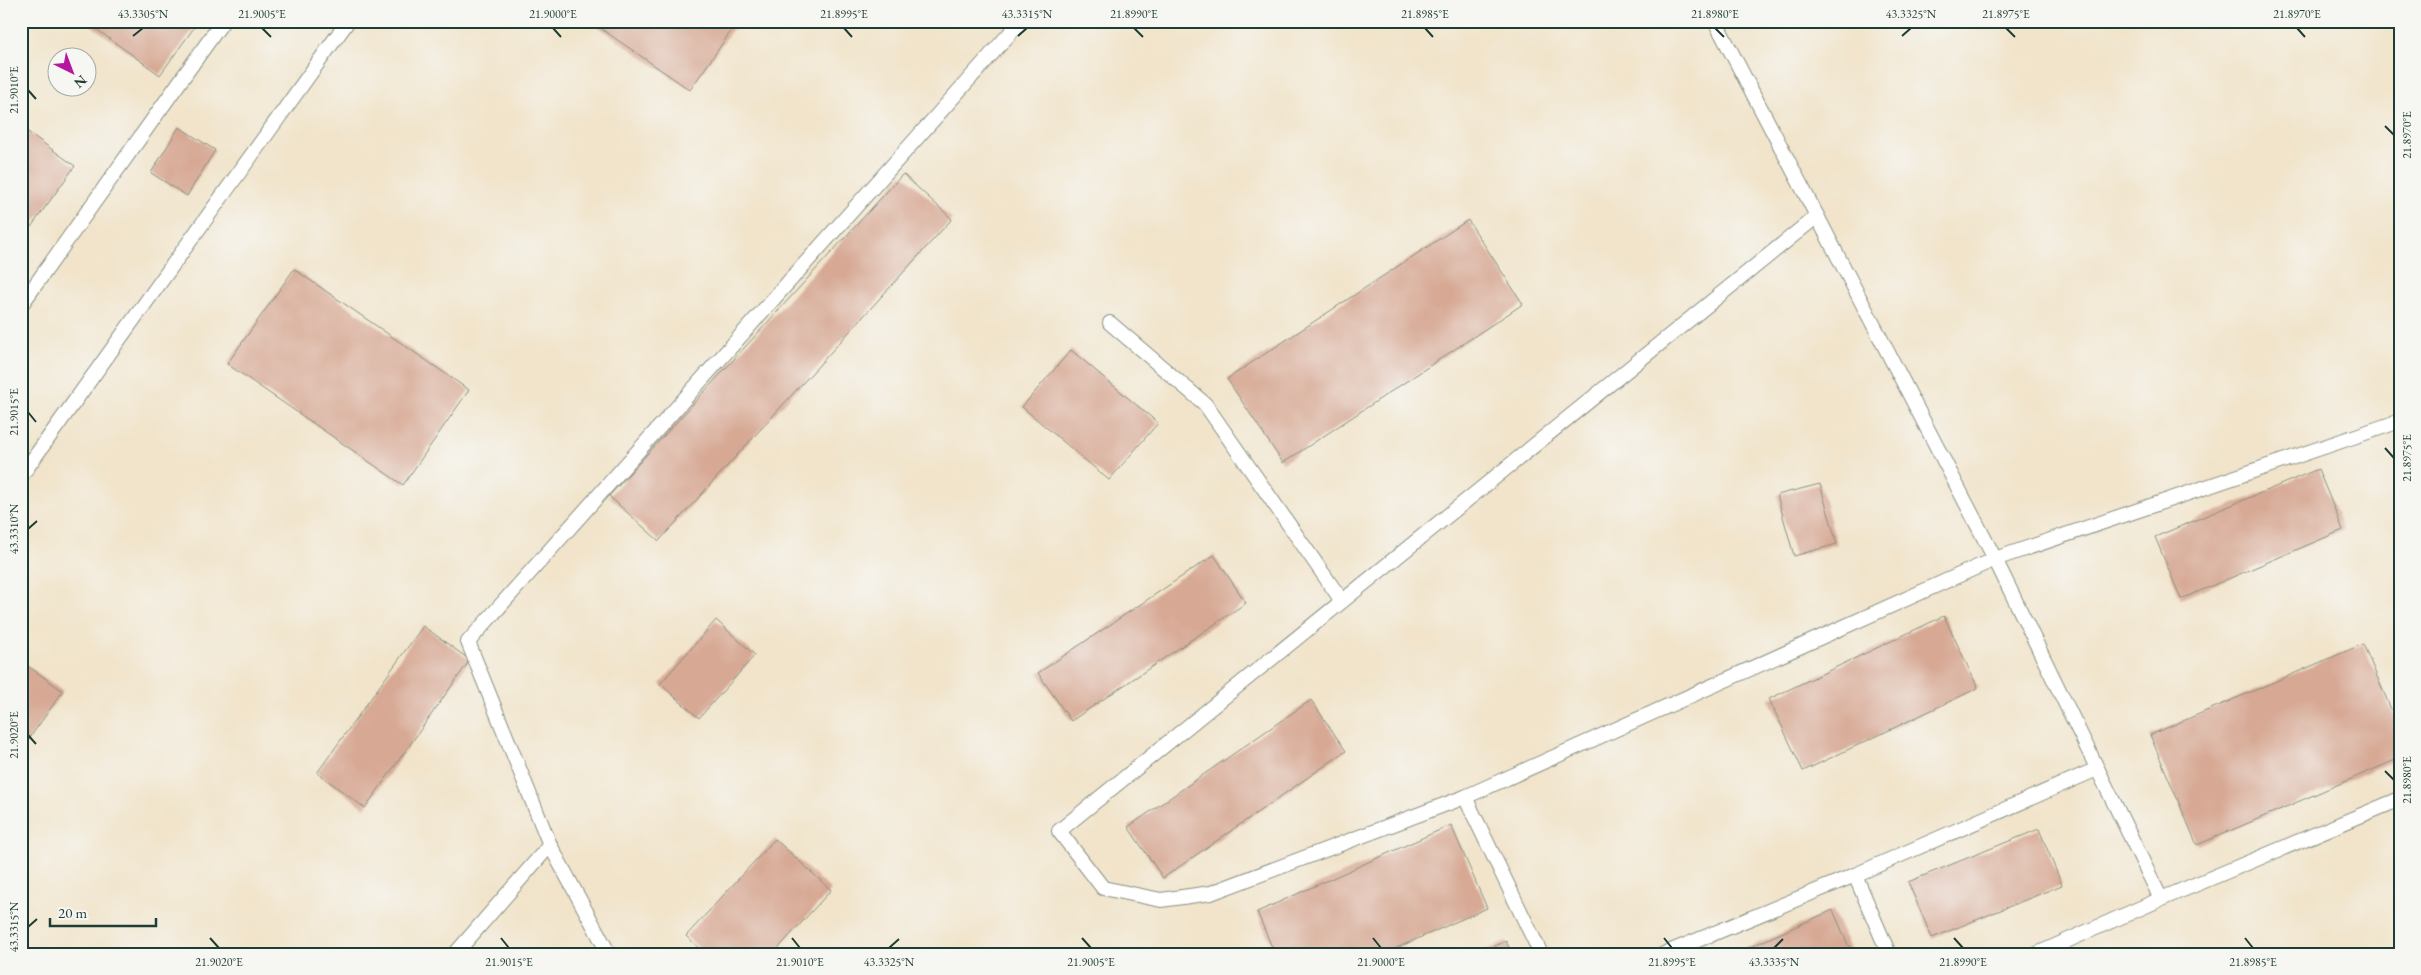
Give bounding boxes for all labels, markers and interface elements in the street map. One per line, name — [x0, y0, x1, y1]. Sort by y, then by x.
text: 43.3305°N — [118, 6, 169, 22]
text: 21.9005°E — [238, 6, 286, 22]
text: 21.9000°E — [529, 6, 577, 22]
text: 21.8995°E — [820, 6, 868, 22]
text: 43.3315°N — [1002, 6, 1053, 22]
text: 21.8990°E — [1110, 6, 1158, 22]
text: 21.8985°E — [1401, 6, 1449, 22]
text: 21.8980°E — [1691, 6, 1739, 22]
text: 43.3325°N — [1886, 6, 1937, 22]
text: 21.8975°E — [1982, 6, 2030, 22]
text: 21.8970°E — [2273, 6, 2321, 22]
north arrow — [48, 48, 98, 98]
text: 21.9010°E — [6, 66, 22, 114]
text: N — [70, 71, 91, 93]
text: 21.8970°E — [2399, 111, 2415, 159]
text: 21.9015°E — [6, 388, 22, 436]
text: 21.8975°E — [2399, 434, 2415, 482]
text: 43.3310°N — [6, 503, 22, 554]
text: 21.9020°E — [6, 711, 22, 759]
text: 21.8980°E — [2399, 756, 2415, 804]
scale bar — [50, 895, 156, 927]
text: 43.3315°N — [6, 901, 22, 952]
text: 20 m — [58, 903, 87, 922]
text: 21.9020°E — [195, 954, 243, 970]
text: 21.9015°E — [485, 954, 533, 970]
text: 21.9010°E — [776, 954, 824, 970]
text: 43.3325°N — [864, 954, 915, 970]
text: 21.9005°E — [1067, 954, 1115, 970]
text: 21.9000°E — [1357, 954, 1405, 970]
text: 21.8995°E — [1648, 954, 1696, 970]
text: 43.3335°N — [1749, 954, 1800, 970]
text: 21.8990°E — [1939, 954, 1987, 970]
text: 21.8985°E — [2229, 954, 2277, 970]

